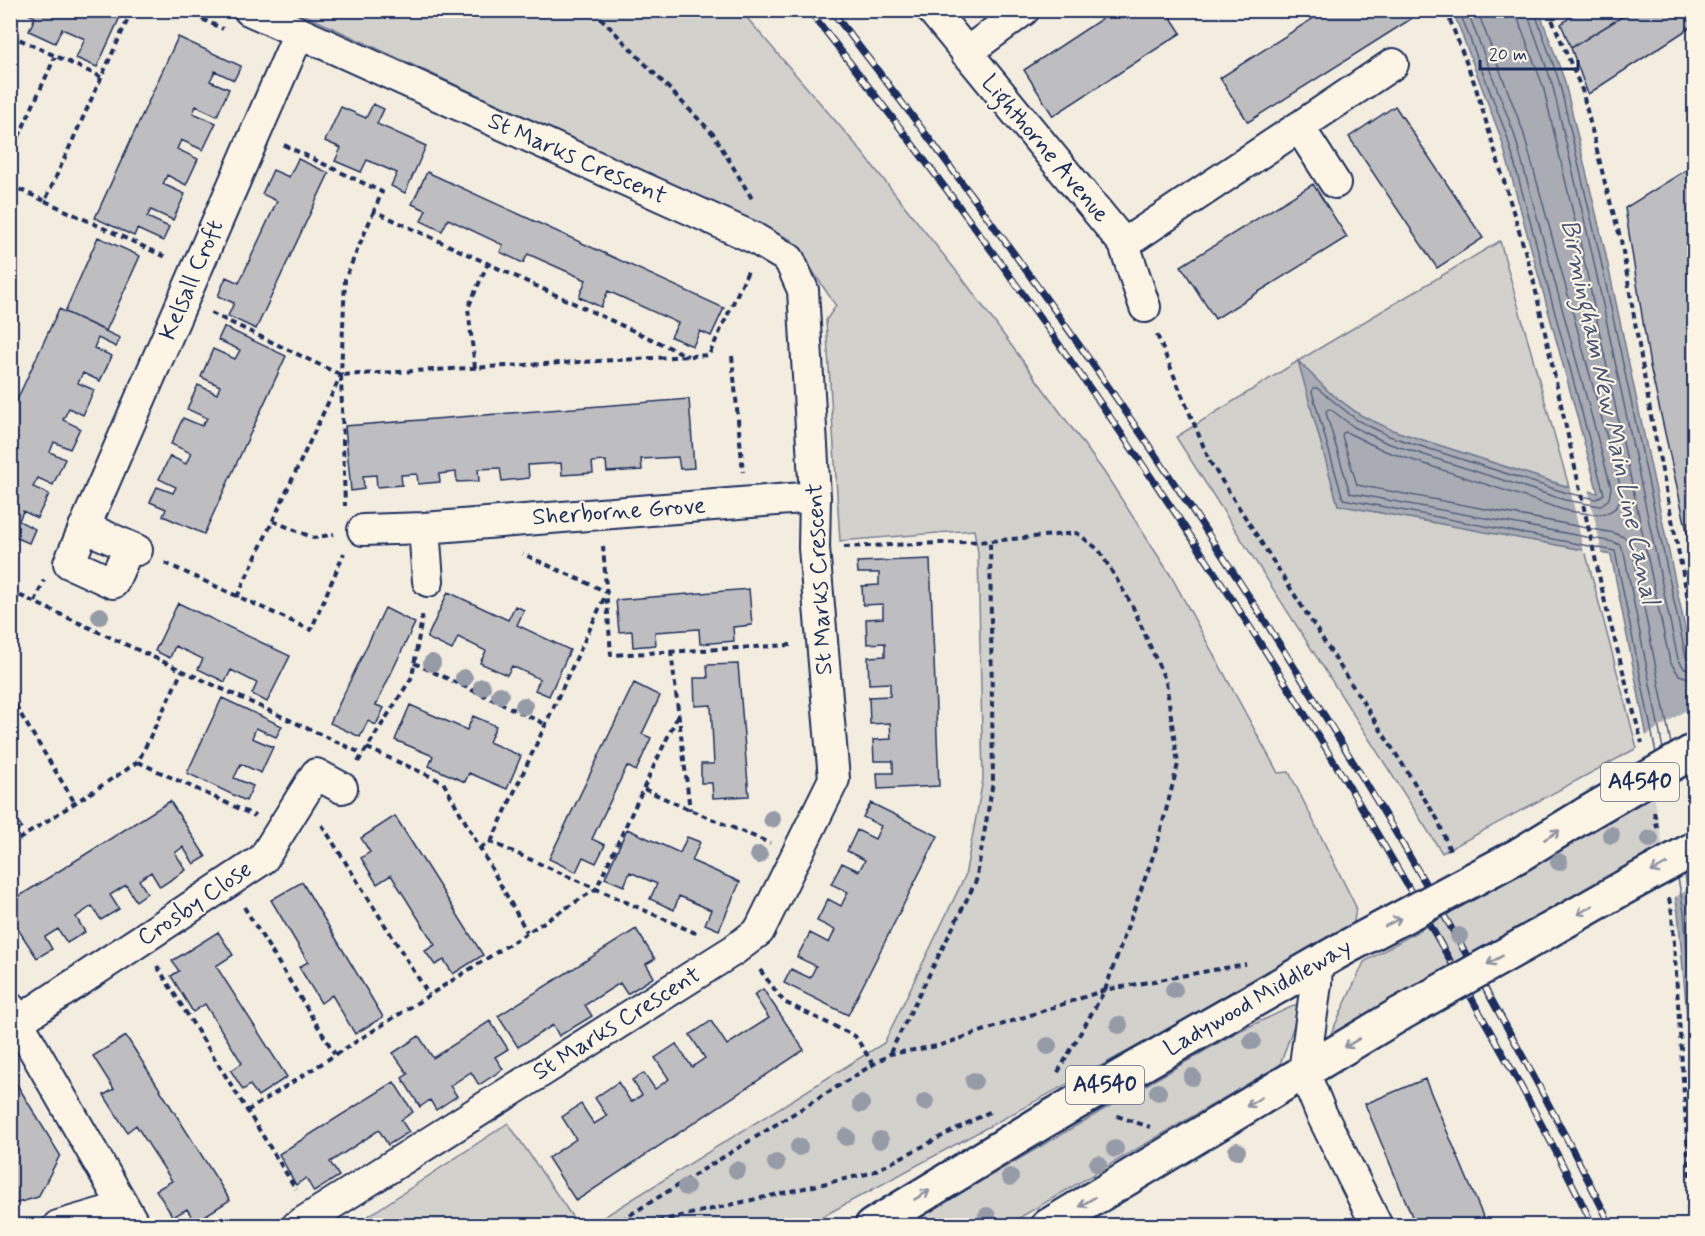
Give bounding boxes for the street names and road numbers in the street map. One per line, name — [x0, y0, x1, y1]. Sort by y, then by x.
street label: Lighthorne Avenue — [972, 68, 1116, 231]
street label: St Marks Crescent — [483, 106, 671, 212]
street label: Kelsall Croft — [153, 215, 231, 345]
street label: St Marks Crescent — [799, 482, 841, 676]
street label: Sherborne Grove — [531, 490, 707, 534]
road number: A4540 — [1601, 763, 1679, 801]
street label: Crosby Close — [132, 854, 258, 954]
street label: Ladywood Middleway — [1159, 932, 1357, 1064]
street label: St Marks Crescent — [527, 960, 707, 1088]
road number: A4540 — [1066, 1066, 1144, 1104]

